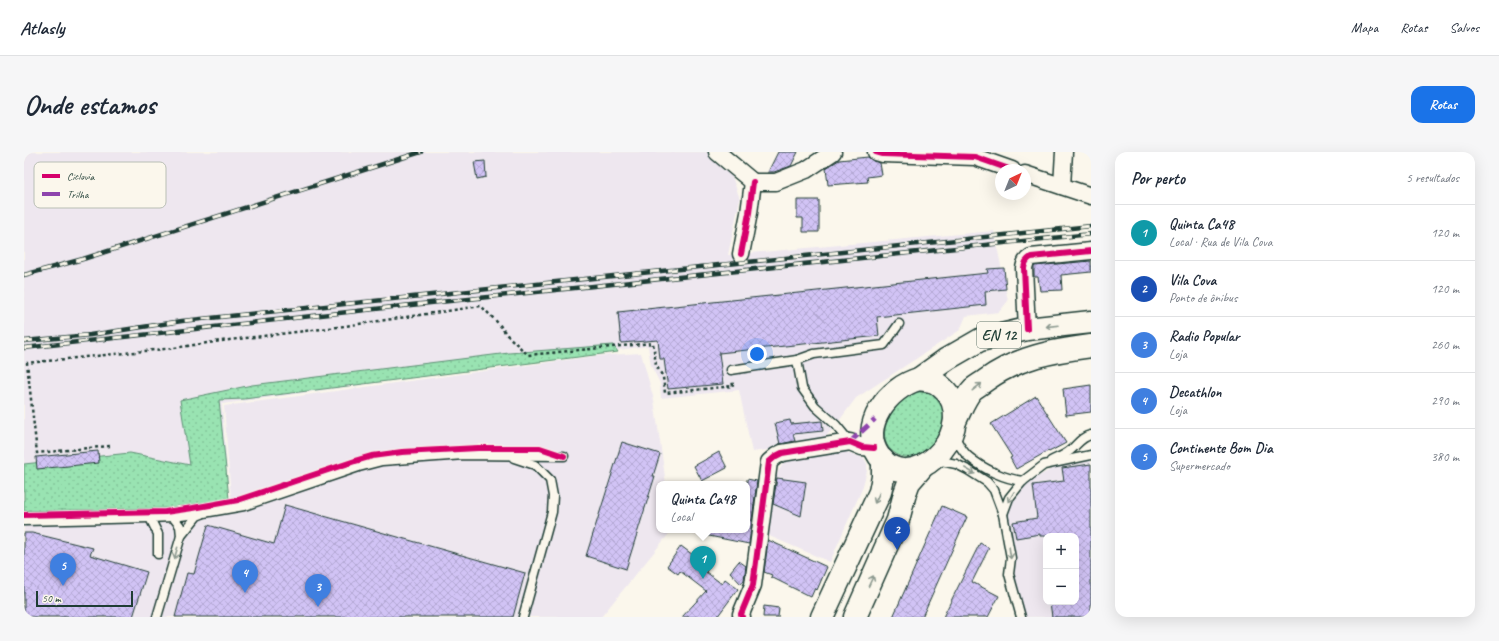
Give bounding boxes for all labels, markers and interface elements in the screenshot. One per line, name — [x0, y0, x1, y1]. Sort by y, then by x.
text: Atlasly — [20, 16, 64, 40]
text: Mapa — [1351, 19, 1378, 36]
text: Rotas — [1400, 19, 1428, 36]
text: Salvos — [1450, 19, 1479, 36]
button: Rotas — [1411, 86, 1475, 123]
text: Onde estamos — [24, 87, 156, 122]
legend — [34, 162, 166, 208]
north arrow — [995, 164, 1031, 200]
text: Por perto — [1131, 168, 1185, 189]
text: Ciclovia — [67, 169, 96, 183]
text: 5 resultados — [1406, 170, 1459, 186]
text: Trilha — [67, 187, 89, 201]
text: Quinta Ca48 — [1169, 215, 1234, 234]
text: 1 — [1141, 225, 1147, 241]
text: 120 m — [1431, 225, 1459, 241]
text: Local · Rua de Vila Cova — [1169, 234, 1272, 250]
text: Vila Cova — [1169, 271, 1216, 290]
text: 2 — [1141, 281, 1147, 297]
text: 120 m — [1431, 281, 1459, 297]
text: Ponto de ônibus — [1169, 290, 1237, 306]
road number: EN 12 — [977, 322, 1021, 348]
one-way arrow — [1046, 322, 1059, 330]
text: Radio Popular — [1169, 327, 1240, 346]
text: 3 — [1141, 337, 1147, 353]
text: 260 m — [1431, 337, 1459, 353]
your location — [747, 344, 767, 364]
text: Loja — [1169, 346, 1187, 362]
one-way arrow — [972, 382, 983, 391]
text: Decathlon — [1169, 383, 1221, 402]
text: 4 — [1141, 393, 1147, 409]
text: 290 m — [1431, 393, 1459, 409]
text: Loja — [1169, 402, 1187, 418]
text: Continente Bom Dia — [1169, 439, 1273, 458]
text: 5 — [1141, 449, 1147, 465]
text: 380 m — [1431, 449, 1459, 465]
text: Supermercado — [1169, 458, 1230, 474]
one-way arrow — [964, 468, 976, 476]
popup — [656, 481, 750, 533]
text: Quinta Ca48 — [671, 490, 735, 509]
one-way arrow — [1006, 491, 1014, 503]
one-way arrow — [873, 492, 880, 504]
text: Local — [671, 509, 693, 525]
pin: 2 — [884, 517, 910, 550]
map controls — [1043, 533, 1079, 605]
button: + — [1043, 533, 1079, 569]
one-way arrow — [172, 546, 179, 559]
pin: 1 — [690, 546, 716, 579]
one-way arrow — [1006, 546, 1014, 559]
pin: 5 — [50, 553, 76, 586]
pin: 4 — [232, 560, 258, 593]
button: − — [1043, 569, 1079, 605]
pin: 3 — [305, 574, 331, 607]
one-way arrow — [868, 576, 875, 588]
scale bar — [36, 589, 133, 608]
text: 50 m — [42, 591, 61, 605]

